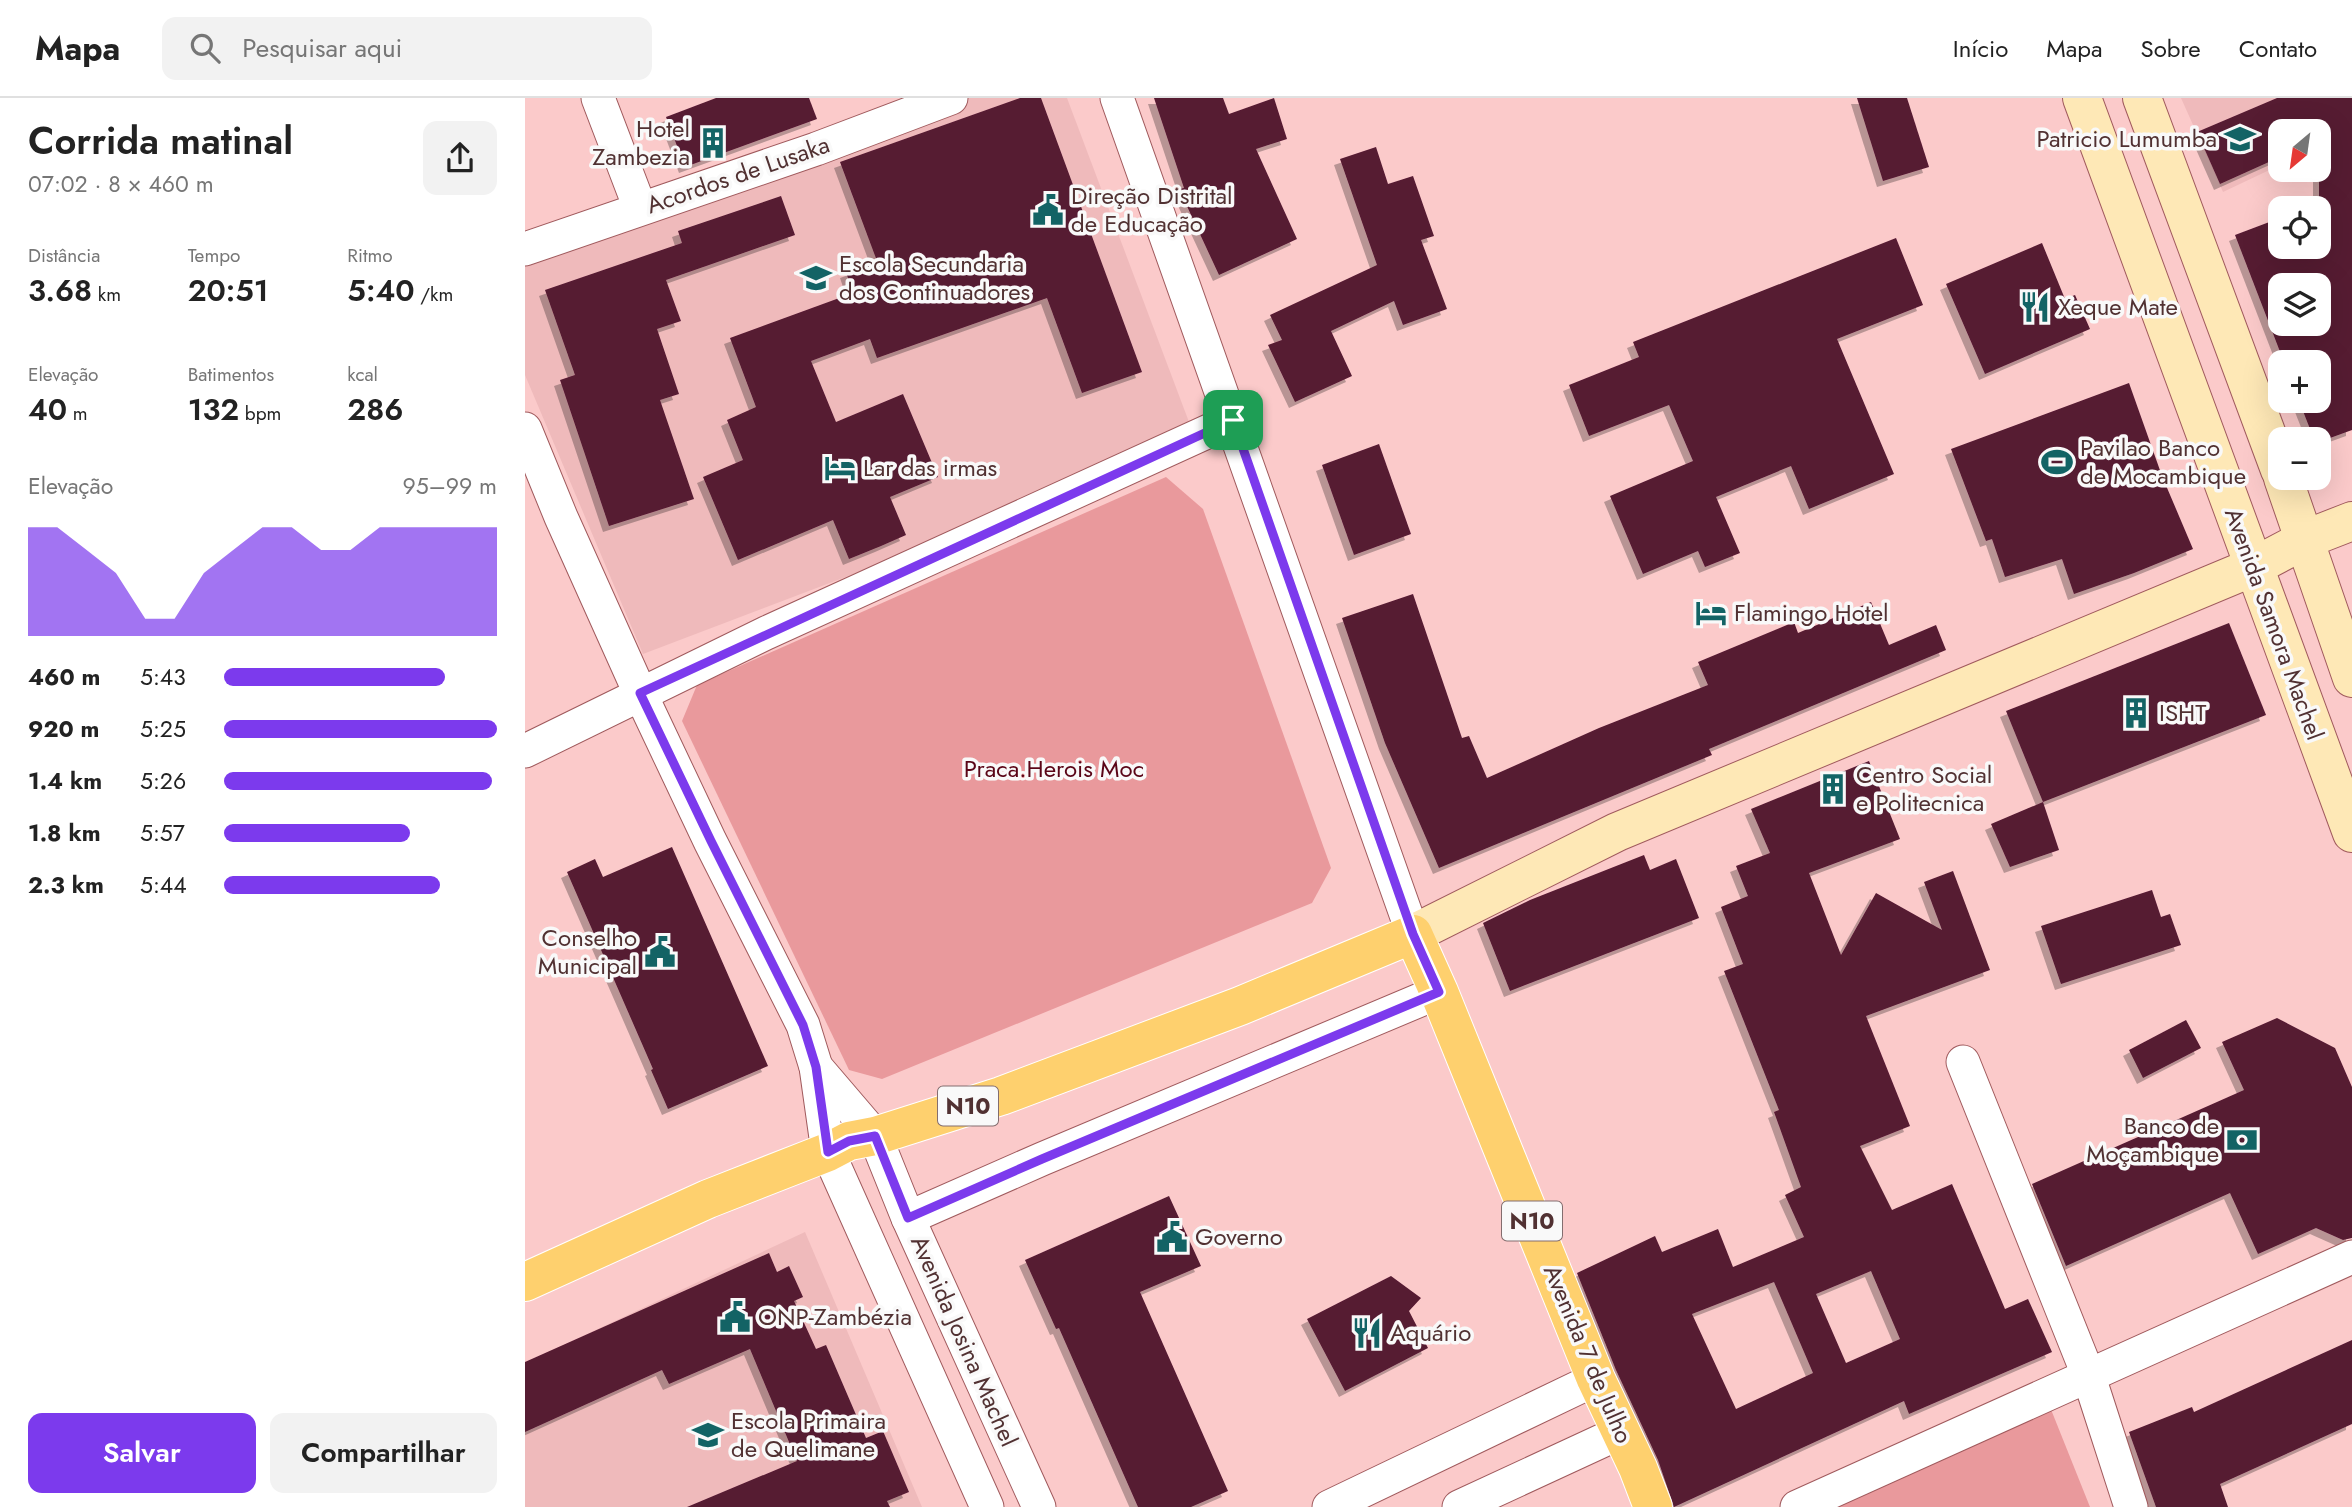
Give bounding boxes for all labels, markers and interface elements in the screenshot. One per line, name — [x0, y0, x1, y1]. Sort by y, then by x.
search box — [162, 17, 652, 80]
text: Mapa — [35, 25, 120, 72]
icon: search — [186, 29, 224, 67]
text: Pesquisar aqui — [242, 29, 402, 67]
text: Início — [1953, 31, 2008, 66]
text: Mapa — [2046, 31, 2103, 66]
text: Sobre — [2141, 31, 2201, 66]
text: Contato — [2239, 31, 2317, 66]
place label: Hotel Zambezia — [592, 111, 690, 174]
text: Corrida matinal — [28, 113, 293, 168]
north arrow — [2268, 119, 2331, 182]
map controls — [2268, 119, 2331, 490]
button: share — [423, 121, 497, 195]
place label: Patricio Lumumba — [2037, 121, 2217, 156]
school or university icon: Patricio Lumumba — [2223, 122, 2257, 156]
building icon: Hotel Zambezia — [696, 126, 730, 160]
street label: Acordos de Lusaka — [641, 127, 834, 222]
text: 07:02 · 8 × 460 m — [28, 167, 214, 201]
place label: Direção Distrital de Educação — [1071, 178, 1233, 241]
public building icon: Direção Distrital de Educação — [1031, 193, 1065, 227]
button: locate — [2268, 196, 2331, 259]
text: Distância — [28, 242, 100, 269]
text: Tempo — [188, 242, 240, 269]
text: Ritmo — [347, 242, 393, 269]
place label: Escola Secundaria dos Continuadores — [839, 246, 1030, 309]
school or university icon: Escola Secundaria dos Continuadores — [799, 261, 833, 295]
text: 3.68 — [28, 269, 92, 312]
text: 20:51 — [188, 269, 269, 312]
text: 5:40 — [347, 269, 415, 312]
button: layers — [2268, 273, 2331, 336]
text: km — [92, 281, 121, 308]
text: /km — [415, 281, 453, 308]
place label: Xeque Mate — [2058, 289, 2178, 324]
restaurant icon: Xeque Mate — [2018, 290, 2052, 324]
button: + — [2268, 350, 2331, 413]
text: Elevação — [28, 361, 99, 388]
text: Batimentos — [188, 361, 274, 388]
text: kcal — [347, 361, 378, 388]
text: 40 — [28, 388, 67, 431]
text: 132 — [188, 388, 239, 431]
text: 286 — [347, 388, 403, 431]
pin — [1203, 390, 1263, 450]
text: m — [67, 400, 88, 427]
text: bpm — [239, 400, 281, 427]
icon: arrive — [1214, 401, 1252, 439]
button: − — [2268, 427, 2331, 490]
place label: Pavilao Banco de Mocambique — [2080, 430, 2246, 493]
sports icon: Pavilao Banco de Mocambique — [2040, 445, 2074, 479]
place label: Lar das irmas — [863, 450, 997, 485]
hotel icon: Lar das irmas — [823, 451, 857, 485]
text: Elevação — [28, 469, 113, 503]
text: 95–99 m — [402, 469, 497, 503]
street label: Avenida Samora Machel — [2216, 503, 2333, 745]
place label: Flamingo Hotel — [1734, 595, 1889, 630]
hotel icon: Flamingo Hotel — [1694, 596, 1728, 630]
text: 460 m — [28, 660, 100, 694]
text: 5:43 — [140, 660, 186, 694]
place label: ISHT — [2159, 695, 2206, 730]
building icon: ISHT — [2119, 696, 2153, 730]
text: 920 m — [28, 712, 99, 746]
text: 5:25 — [140, 712, 186, 746]
park label: Praca.Herois Moc — [964, 751, 1144, 786]
place label: Centro Social e Politecnica — [1856, 757, 1992, 820]
text: 1.4 km — [28, 764, 102, 798]
text: 5:26 — [140, 764, 186, 798]
building icon: Centro Social e Politecnica — [1816, 772, 1850, 806]
text: 1.8 km — [28, 816, 101, 850]
text: 5:57 — [140, 816, 185, 850]
text: 2.3 km — [28, 868, 104, 902]
text: 5:44 — [140, 868, 187, 902]
place label: Conselho Municipal — [538, 920, 637, 983]
public building icon: Conselho Municipal — [643, 935, 677, 969]
road number: N10 — [938, 1086, 998, 1126]
place label: Banco de Moçambique — [2086, 1108, 2219, 1171]
bank icon: Banco de Moçambique — [2225, 1123, 2259, 1157]
road number: N10 — [1502, 1202, 1562, 1240]
place label: Governo — [1195, 1219, 1283, 1254]
public building icon: Governo — [1155, 1220, 1189, 1254]
street label: Avenida Josina Machel — [902, 1230, 1027, 1452]
street label: Avenida 7 de Julho — [1535, 1259, 1642, 1449]
place label: ONP-Zambézia — [758, 1299, 912, 1334]
public building icon: ONP-Zambézia — [718, 1300, 752, 1334]
place label: Aquário — [1390, 1315, 1471, 1350]
restaurant icon: Aquário — [1350, 1316, 1384, 1350]
place label: Escola Primaira de Quelimane — [731, 1403, 886, 1466]
button: Salvar — [28, 1413, 256, 1493]
button: Compartilhar — [270, 1413, 497, 1493]
school or university icon: Escola Primaira de Quelimane — [691, 1418, 725, 1452]

